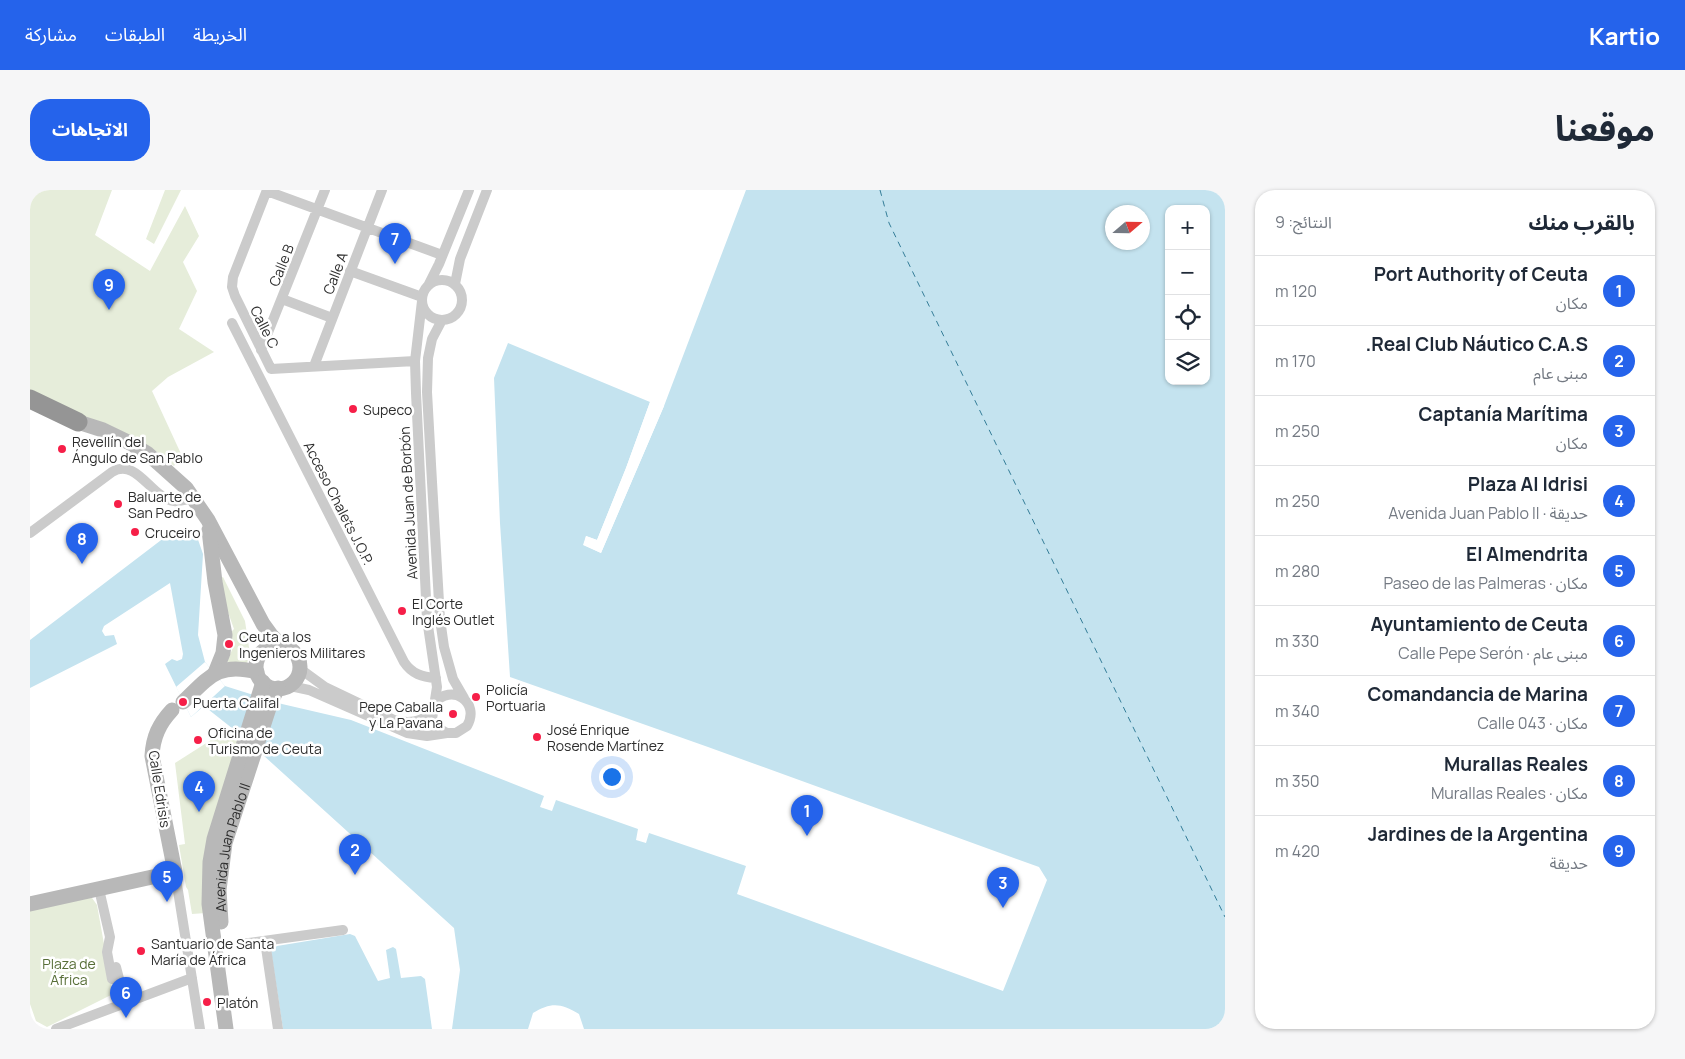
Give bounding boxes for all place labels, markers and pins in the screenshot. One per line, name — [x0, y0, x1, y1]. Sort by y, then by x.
pin: 7 — [379, 223, 411, 264]
pin: 9 — [93, 269, 125, 310]
place label: Supeco — [363, 400, 412, 419]
marker: Supeco — [347, 403, 359, 415]
place label: Revellín del Ángulo de San Pablo — [72, 432, 203, 467]
marker: Revellín del Ángulo de San Pablo — [56, 443, 68, 455]
place label: Baluarte de San Pedro — [128, 487, 202, 522]
marker: Baluarte de San Pedro — [112, 498, 124, 510]
pin: 8 — [66, 523, 98, 564]
place label: Cruceiro — [145, 523, 201, 542]
marker: Cruceiro — [129, 526, 141, 538]
place label: El Corte Inglés Outlet — [412, 594, 495, 629]
marker: El Corte Inglés Outlet — [396, 605, 408, 617]
place label: Ceuta a los Ingenieros Militares — [239, 627, 365, 662]
marker: Ceuta a los Ingenieros Militares — [223, 638, 235, 650]
place label: Policía Portuaria — [486, 680, 546, 715]
marker: Policía Portuaria — [470, 691, 482, 703]
place label: Puerta Califal — [193, 693, 279, 712]
marker: Puerta Califal — [177, 696, 189, 708]
place label: Pepe Caballa y La Pavana — [359, 697, 443, 732]
marker: Pepe Caballa y La Pavana — [447, 708, 459, 720]
place label: José Enrique Rosende Martínez — [547, 720, 664, 755]
place label: Oficina de Turismo de Ceuta — [208, 723, 322, 758]
marker: José Enrique Rosende Martínez — [531, 731, 543, 743]
marker: Oficina de Turismo de Ceuta — [192, 734, 204, 746]
pin: 4 — [183, 771, 215, 812]
pin: 1 — [791, 795, 823, 836]
pin: 2 — [339, 834, 371, 875]
pin: 5 — [151, 861, 183, 902]
pin: 3 — [987, 867, 1019, 908]
place label: Santuario de Santa María de África — [151, 934, 274, 969]
marker: Santuario de Santa María de África — [135, 945, 147, 957]
pin: 6 — [110, 977, 142, 1018]
place label: Platón — [217, 993, 258, 1012]
marker: Platón — [201, 996, 213, 1008]

